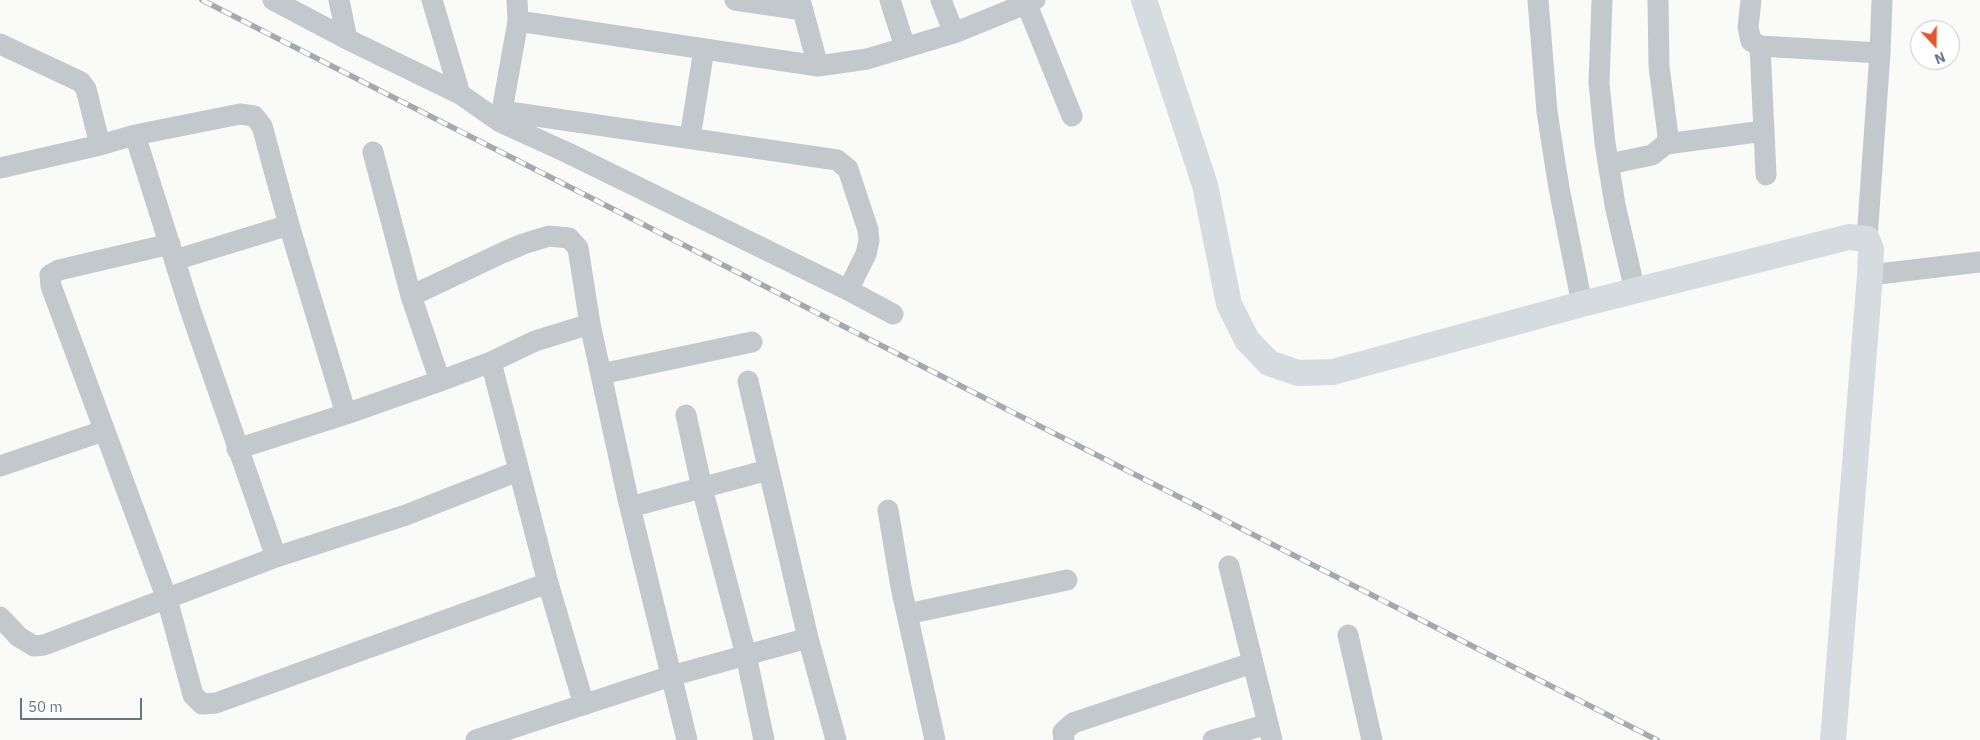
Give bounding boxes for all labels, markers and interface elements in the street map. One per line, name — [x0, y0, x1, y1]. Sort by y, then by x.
north arrow — [1910, 20, 1960, 70]
text: N — [1932, 48, 1948, 68]
scale bar — [22, 688, 145, 720]
text: 50 m — [28, 697, 63, 716]

